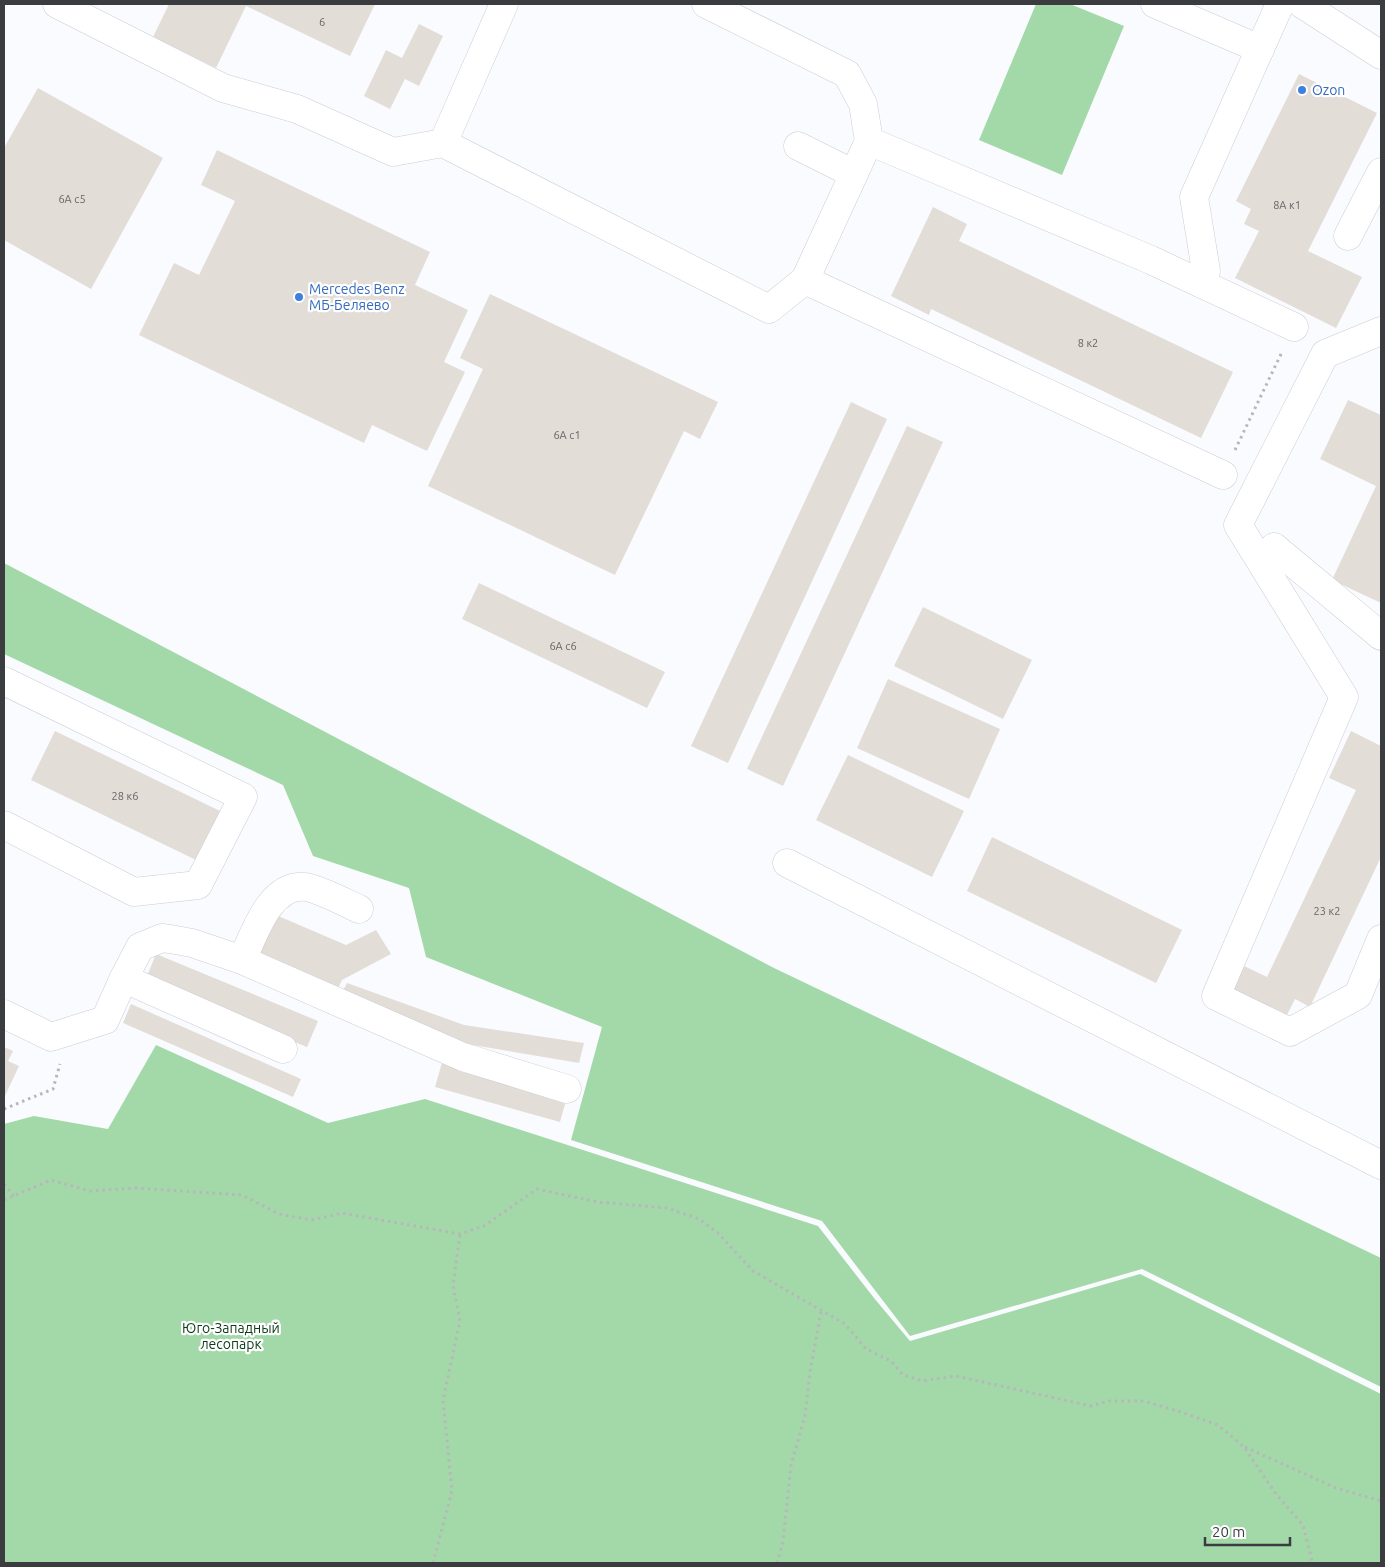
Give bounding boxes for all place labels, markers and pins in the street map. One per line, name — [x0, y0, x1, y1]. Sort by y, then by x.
place label: Ozon — [1312, 82, 1345, 98]
marker: Ozon — [1296, 84, 1308, 96]
place label: Mercedes Benz МБ-Беляево — [309, 281, 405, 313]
marker: Mercedes Benz МБ-Беляево — [293, 291, 305, 303]

